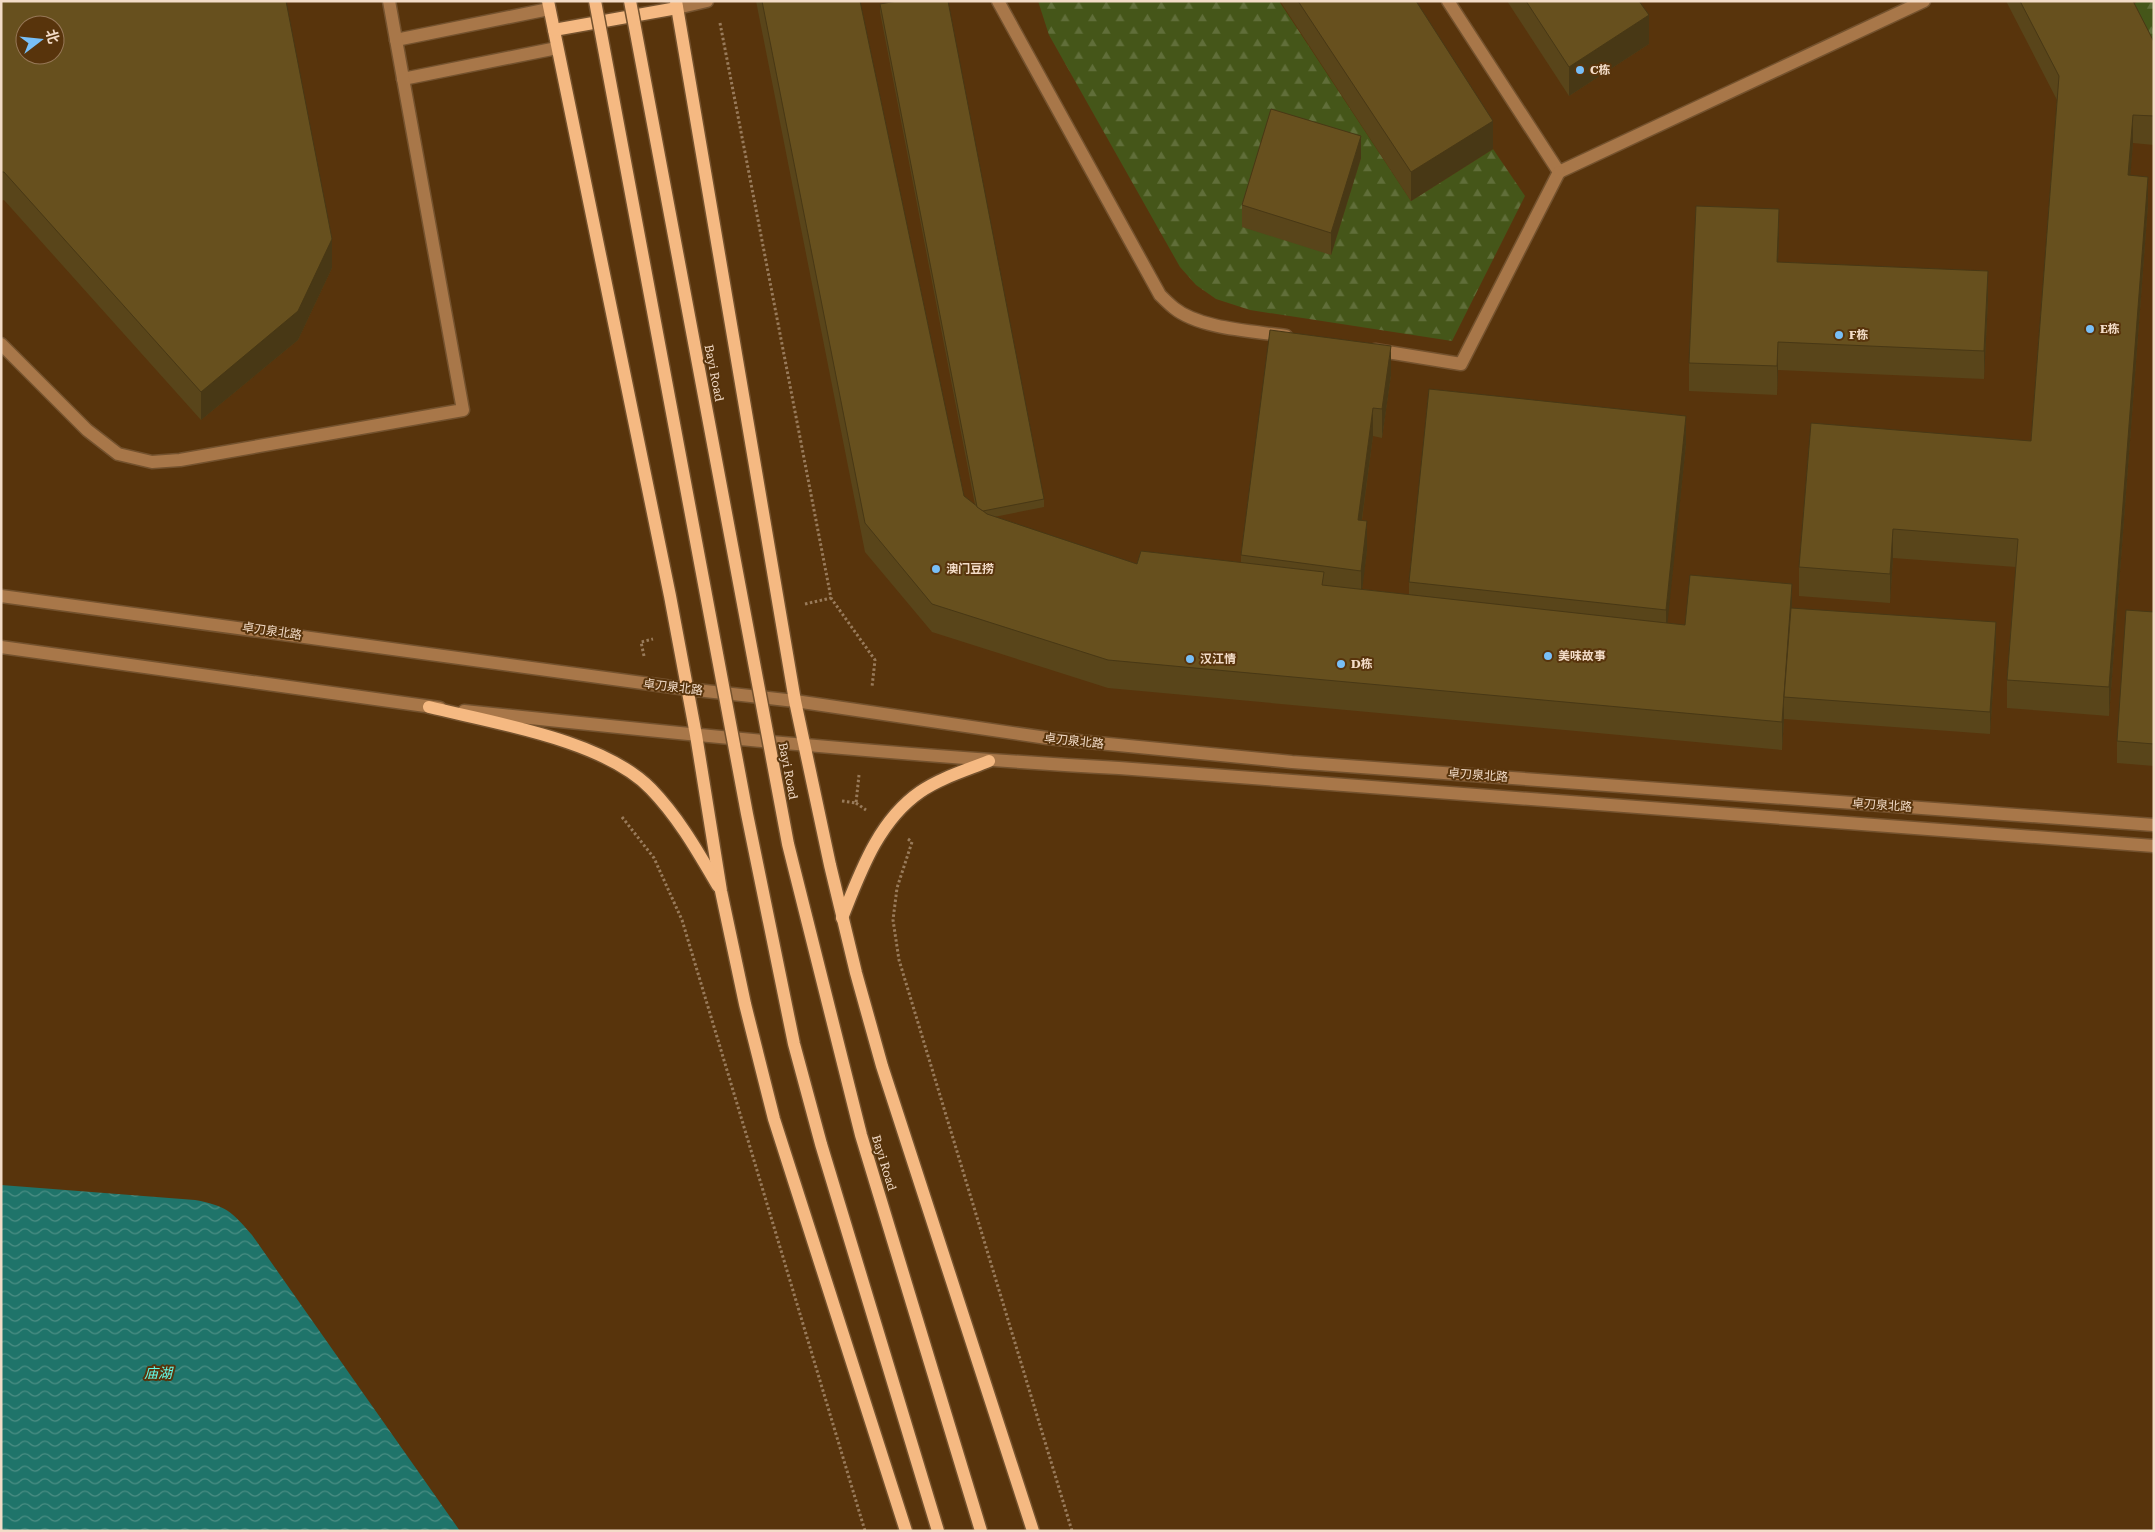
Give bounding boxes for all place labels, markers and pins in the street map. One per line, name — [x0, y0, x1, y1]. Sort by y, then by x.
place label: C栋 — [1590, 63, 1610, 77]
marker: C栋 — [1574, 64, 1586, 76]
place label: E栋 — [2100, 322, 2120, 336]
marker: E栋 — [2084, 323, 2096, 335]
place label: F栋 — [1849, 328, 1868, 342]
marker: F栋 — [1833, 329, 1845, 341]
place label: 澳门豆捞 — [946, 562, 994, 576]
marker: 澳门豆捞 — [930, 563, 942, 575]
place label: 美味故事 — [1558, 649, 1606, 663]
marker: 美味故事 — [1542, 650, 1554, 662]
place label: 汉江情 — [1200, 652, 1236, 666]
marker: 汉江情 — [1184, 653, 1196, 665]
place label: D栋 — [1351, 657, 1373, 671]
marker: D栋 — [1335, 658, 1347, 670]

